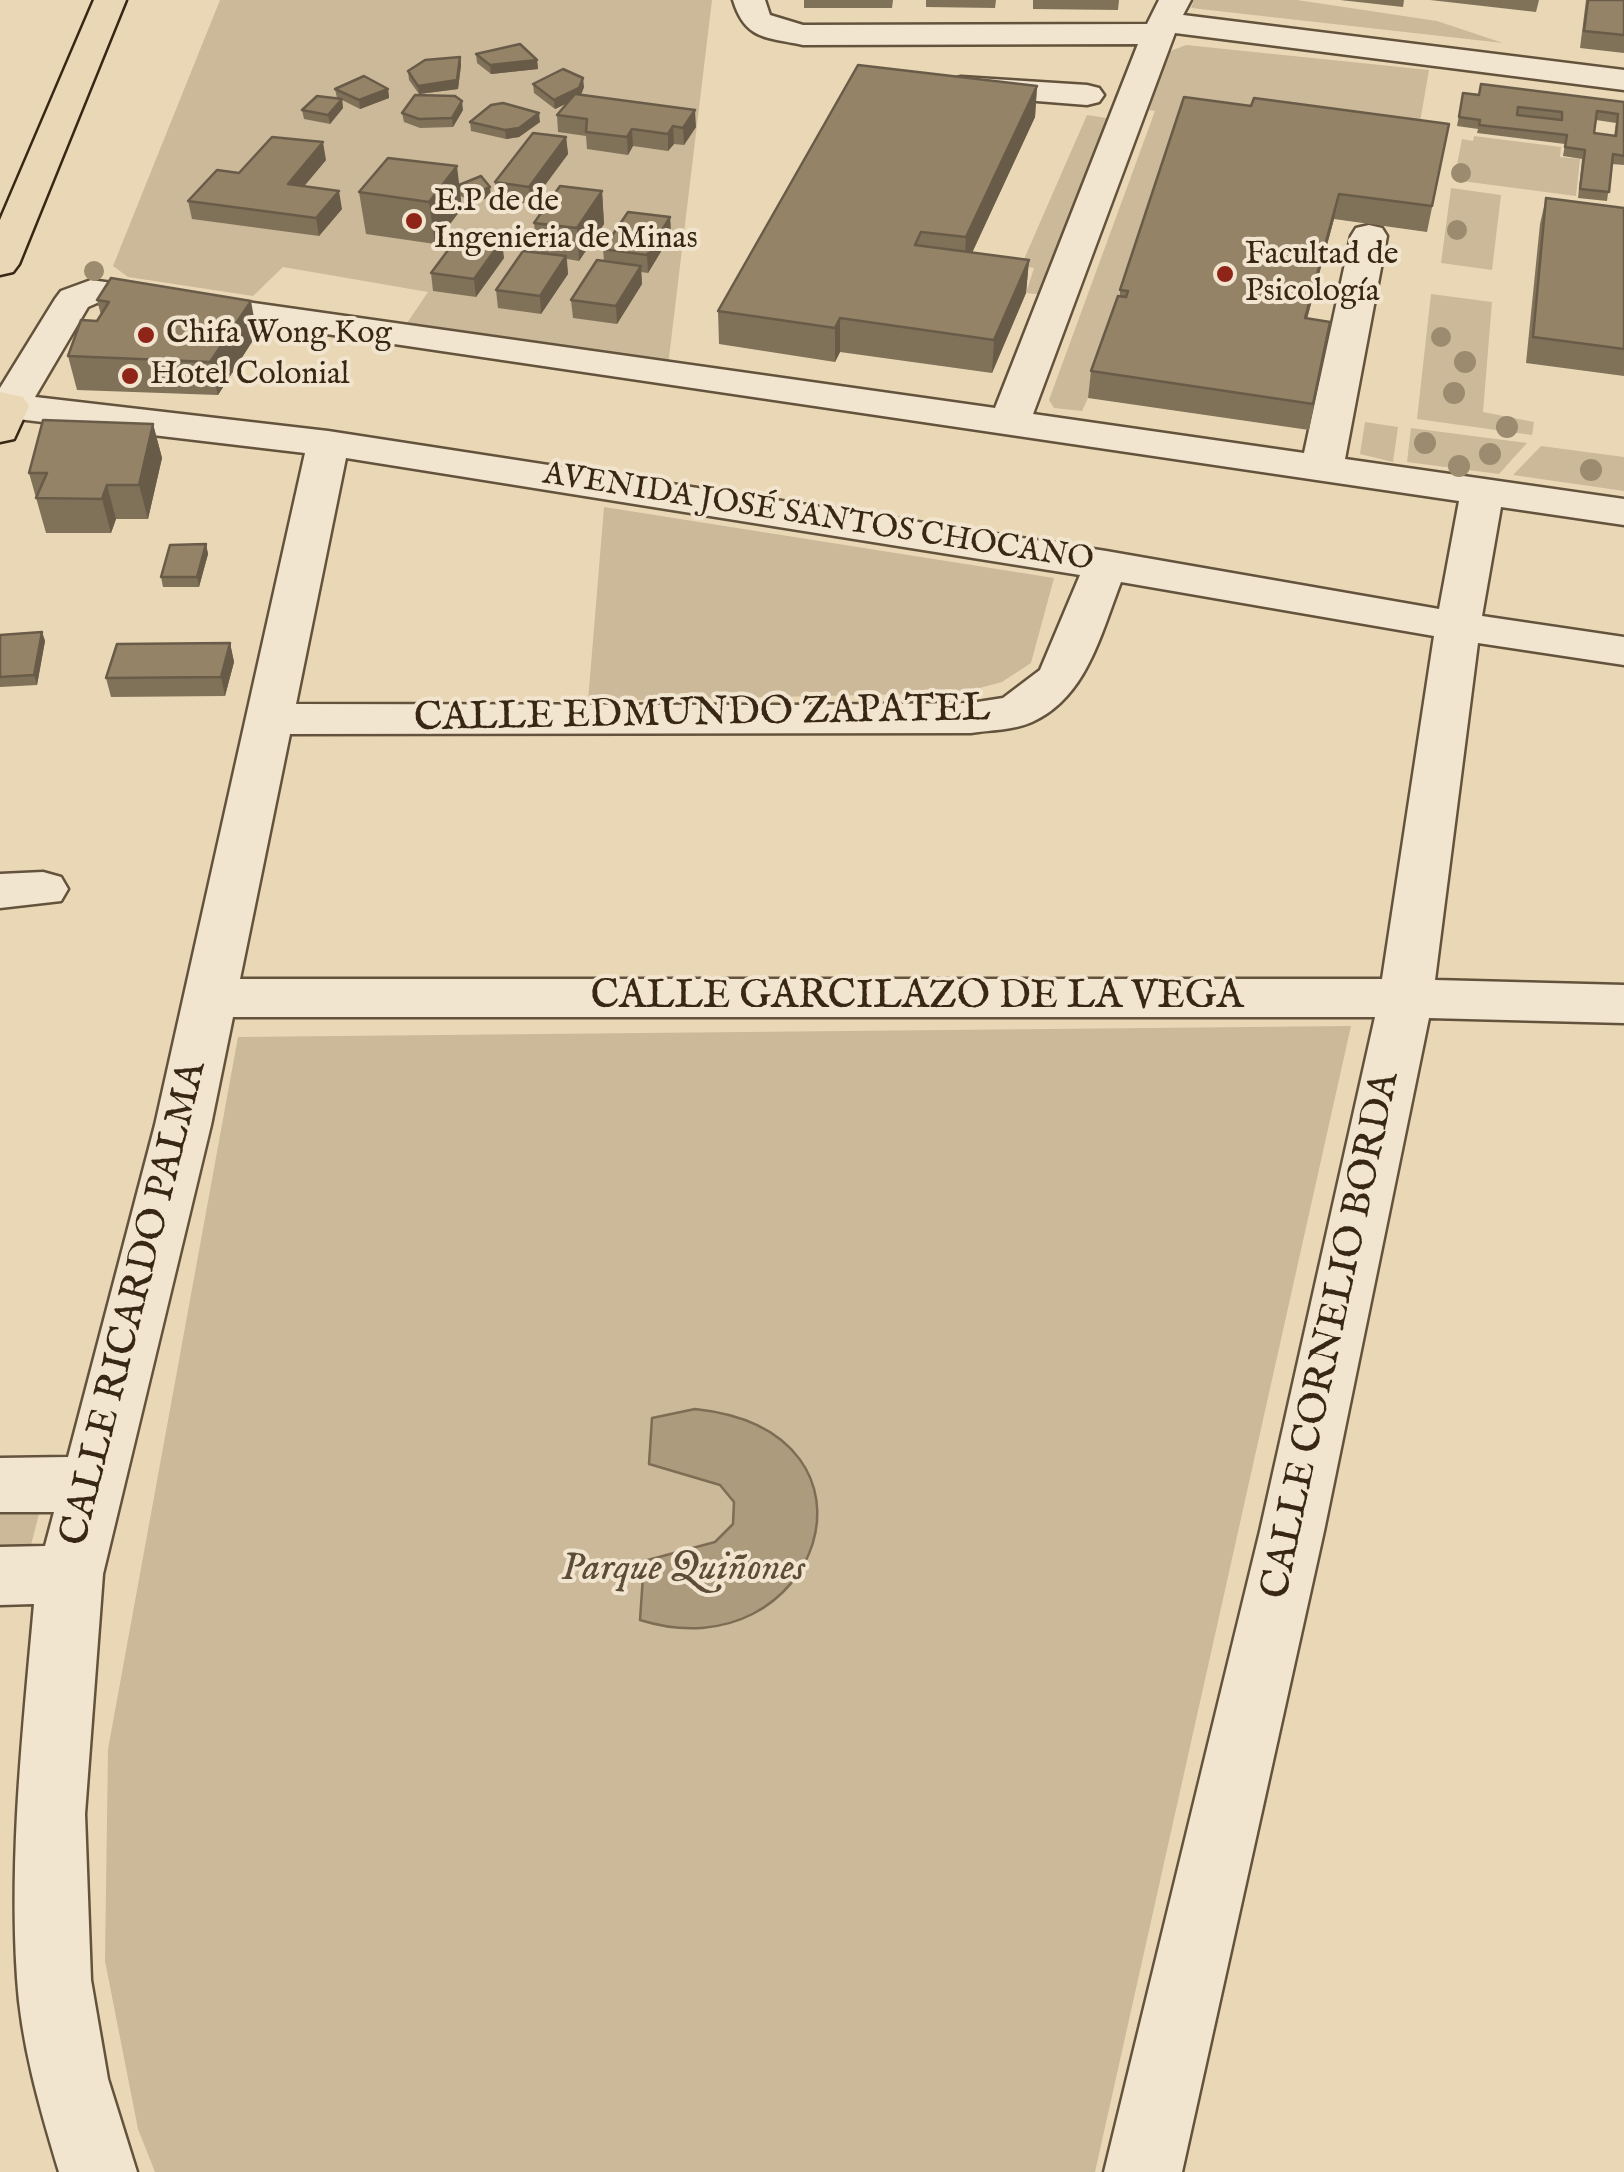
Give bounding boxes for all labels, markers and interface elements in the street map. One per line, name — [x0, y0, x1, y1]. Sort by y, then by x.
place label: E.P de de Ingenieria de Minas — [434, 184, 698, 259]
marker: E.P de de Ingenieria de Minas — [403, 210, 425, 232]
place label: Facultad de Psicología — [1245, 237, 1398, 312]
marker: Facultad de Psicología — [1214, 263, 1236, 285]
place label: Chifa Wong Kog — [166, 316, 392, 354]
marker: Chifa Wong Kog — [135, 324, 157, 346]
place label: Hotel Colonial — [150, 357, 350, 395]
marker: Hotel Colonial — [119, 365, 141, 387]
street label: AVENIDA JOSÉ SANTOS CHOCANO — [540, 456, 1096, 582]
street label: CALLE EDMUNDO ZAPATEL — [413, 687, 991, 745]
street label: CALLE GARCILAZO DE LA VEGA — [591, 975, 1243, 1023]
street label: CALLE RICARDO PALMA — [53, 1057, 219, 1551]
street label: CALLE CORNELIO BORDA — [1254, 1068, 1412, 1604]
park label: Parque Quiñones — [561, 1547, 805, 1595]

